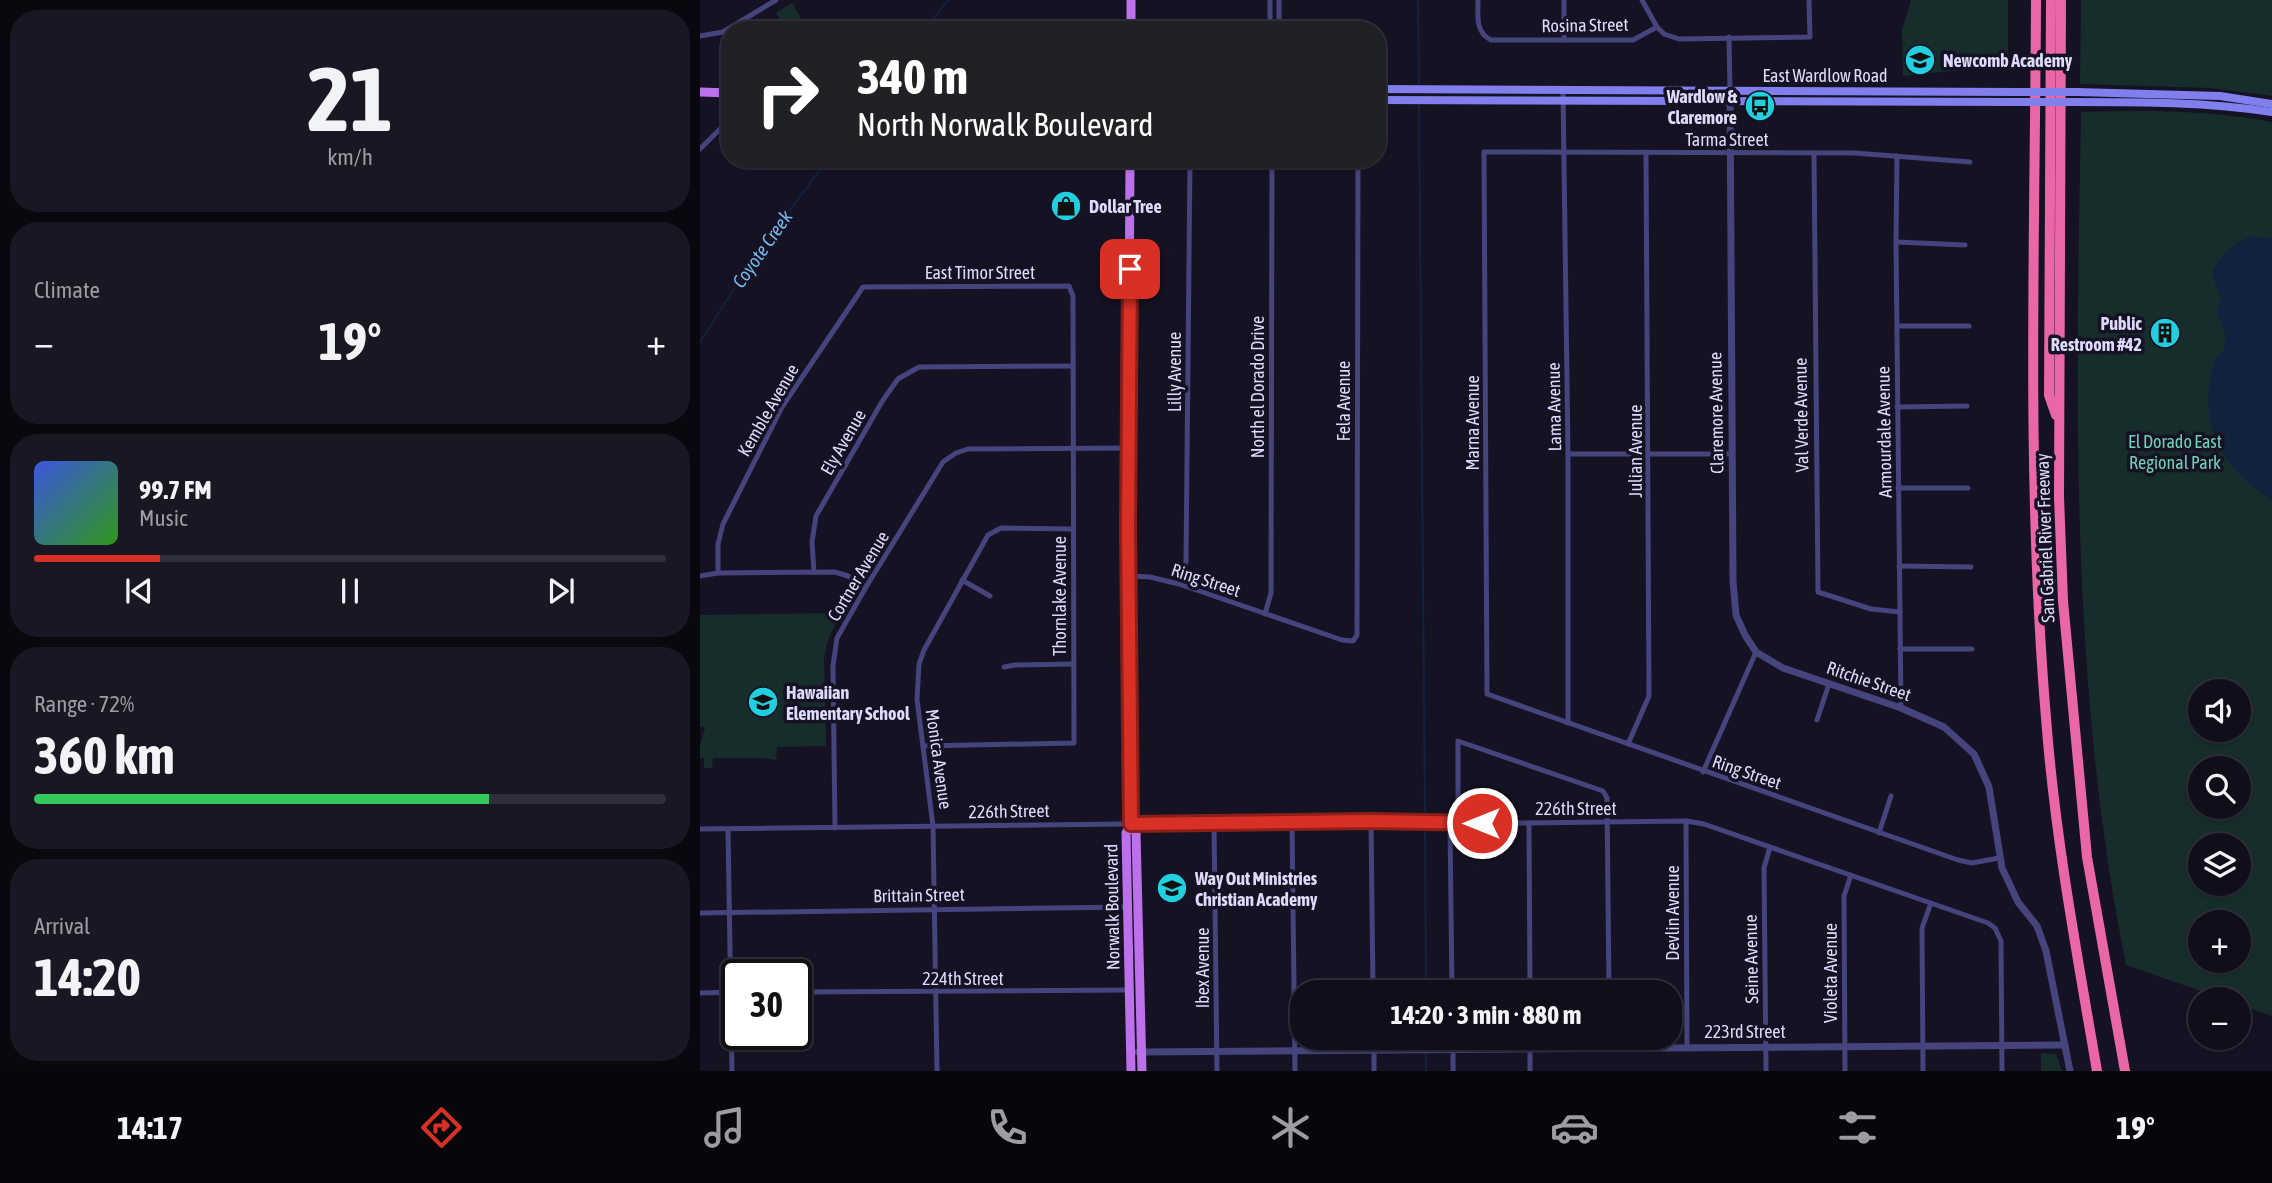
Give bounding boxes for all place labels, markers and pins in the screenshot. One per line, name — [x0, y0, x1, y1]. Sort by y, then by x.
school or university icon: Newcomb Academy — [1903, 43, 1937, 77]
place label: Newcomb Academy — [1943, 50, 2073, 71]
place label: Wardlow & Claremore — [1666, 86, 1738, 128]
bus stop icon: Wardlow & Claremore — [1743, 89, 1777, 123]
shop icon: Dollar Tree — [1049, 189, 1083, 223]
place label: Dollar Tree — [1089, 196, 1162, 217]
pin — [1100, 239, 1160, 299]
place label: Public Restroom #42 — [2051, 313, 2142, 355]
building icon: Public Restroom #42 — [2148, 316, 2182, 350]
place label: Hawaiian Elementary School — [786, 682, 910, 724]
school or university icon: Hawaiian Elementary School — [746, 685, 780, 719]
place label: Way Out Ministries Christian Academy — [1194, 868, 1318, 910]
school or university icon: Way Out Ministries Christian Academy — [1155, 871, 1189, 905]

